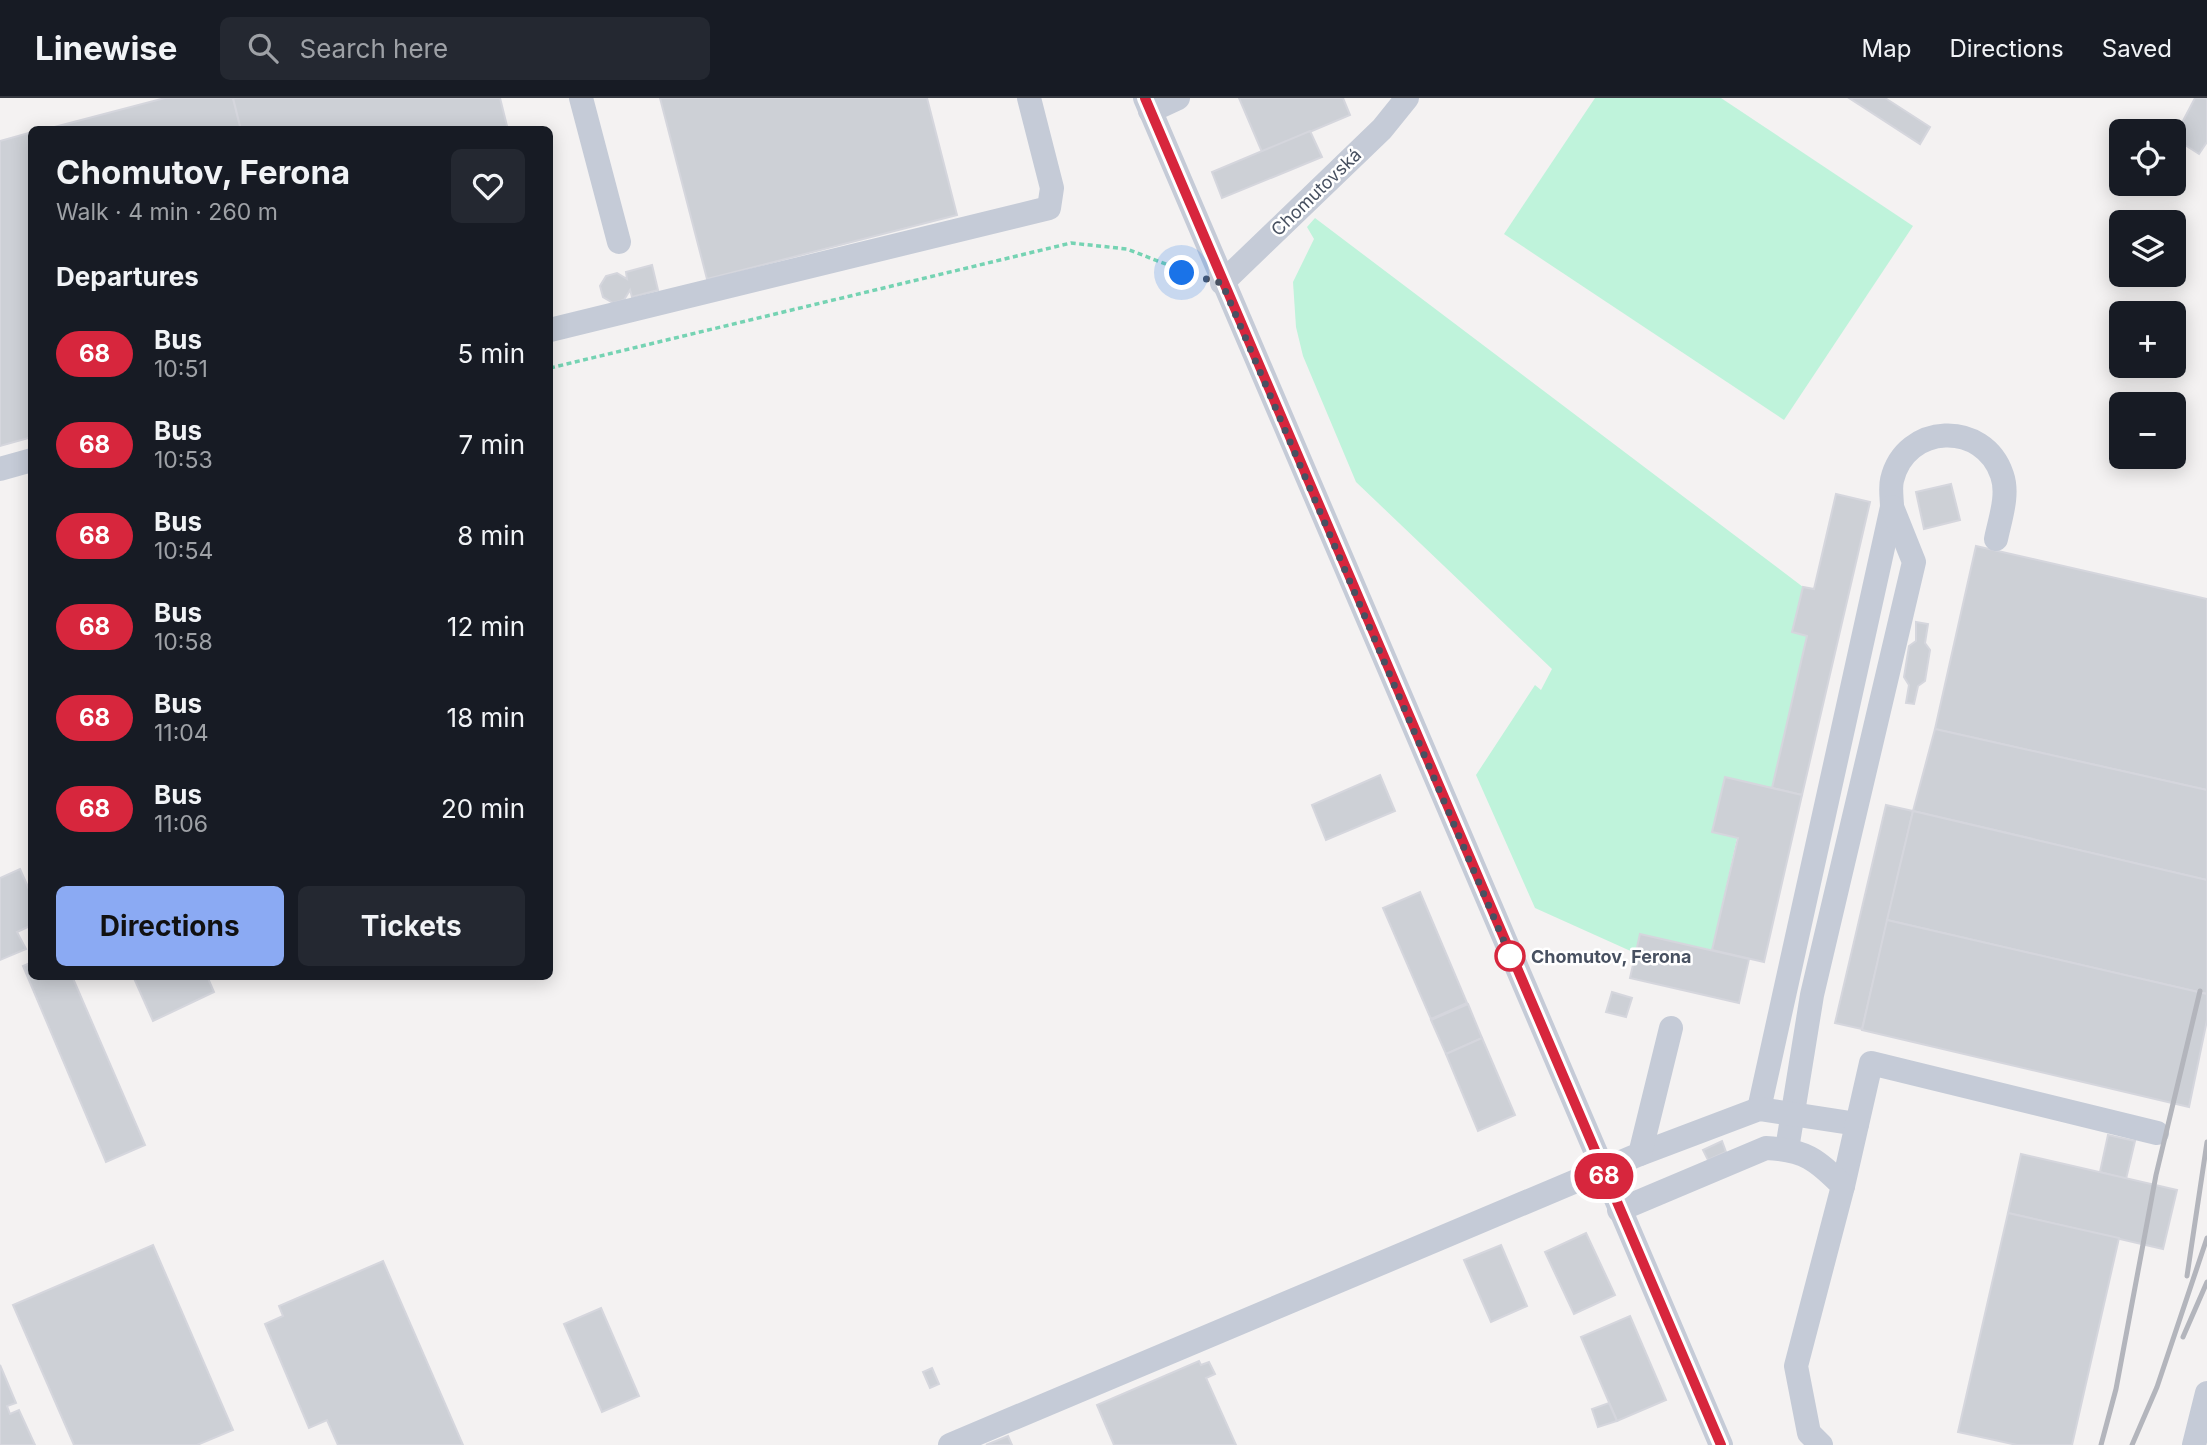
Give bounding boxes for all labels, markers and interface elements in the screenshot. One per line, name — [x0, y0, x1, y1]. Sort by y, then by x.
search box — [220, 17, 710, 80]
text: Linewise — [35, 28, 178, 68]
icon: search — [244, 29, 282, 67]
text: Search here — [300, 33, 448, 64]
text: Map — [1862, 34, 1911, 63]
text: Directions — [1949, 34, 2064, 63]
text: Saved — [2102, 34, 2172, 63]
map controls — [2109, 119, 2186, 469]
button: locate — [2109, 119, 2186, 196]
street label: Chomutovská — [1267, 144, 1365, 240]
button: heart — [451, 149, 525, 223]
text: Chomutov, Ferona — [56, 152, 350, 192]
text: Walk · 4 min · 260 m — [56, 198, 278, 226]
button: layers — [2109, 210, 2186, 287]
your location — [1164, 255, 1199, 290]
text: Departures — [56, 261, 199, 292]
button: + — [2109, 301, 2186, 378]
text: Bus — [154, 324, 202, 355]
text: 5 min — [457, 338, 525, 369]
text: 68 — [79, 339, 110, 368]
text: 10:51 — [154, 355, 208, 383]
button: − — [2109, 392, 2186, 469]
text: Bus — [154, 415, 202, 446]
text: 7 min — [459, 429, 525, 460]
text: 68 — [79, 430, 110, 459]
text: 10:53 — [154, 446, 213, 474]
text: Bus — [154, 506, 202, 537]
text: 8 min — [457, 520, 525, 551]
text: 68 — [79, 521, 110, 550]
text: 10:54 — [154, 537, 213, 565]
text: Bus — [154, 597, 202, 628]
text: 12 min — [447, 611, 525, 642]
text: 68 — [79, 612, 110, 641]
text: 10:58 — [154, 628, 213, 656]
text: Bus — [154, 688, 202, 719]
text: 18 min — [447, 702, 525, 733]
text: 68 — [79, 703, 110, 732]
text: 11:04 — [154, 719, 209, 747]
text: Bus — [154, 779, 202, 810]
text: 20 min — [441, 793, 525, 824]
text: 68 — [79, 794, 110, 823]
text: 11:06 — [154, 810, 208, 838]
button: Directions — [56, 886, 284, 966]
button: Tickets — [298, 886, 525, 966]
marker: Chomutov, Ferona — [1495, 941, 1525, 971]
place label: Chomutov, Ferona — [1531, 946, 1692, 967]
line badge: 68 — [1572, 1153, 1636, 1199]
text: 68 — [1588, 1161, 1620, 1190]

